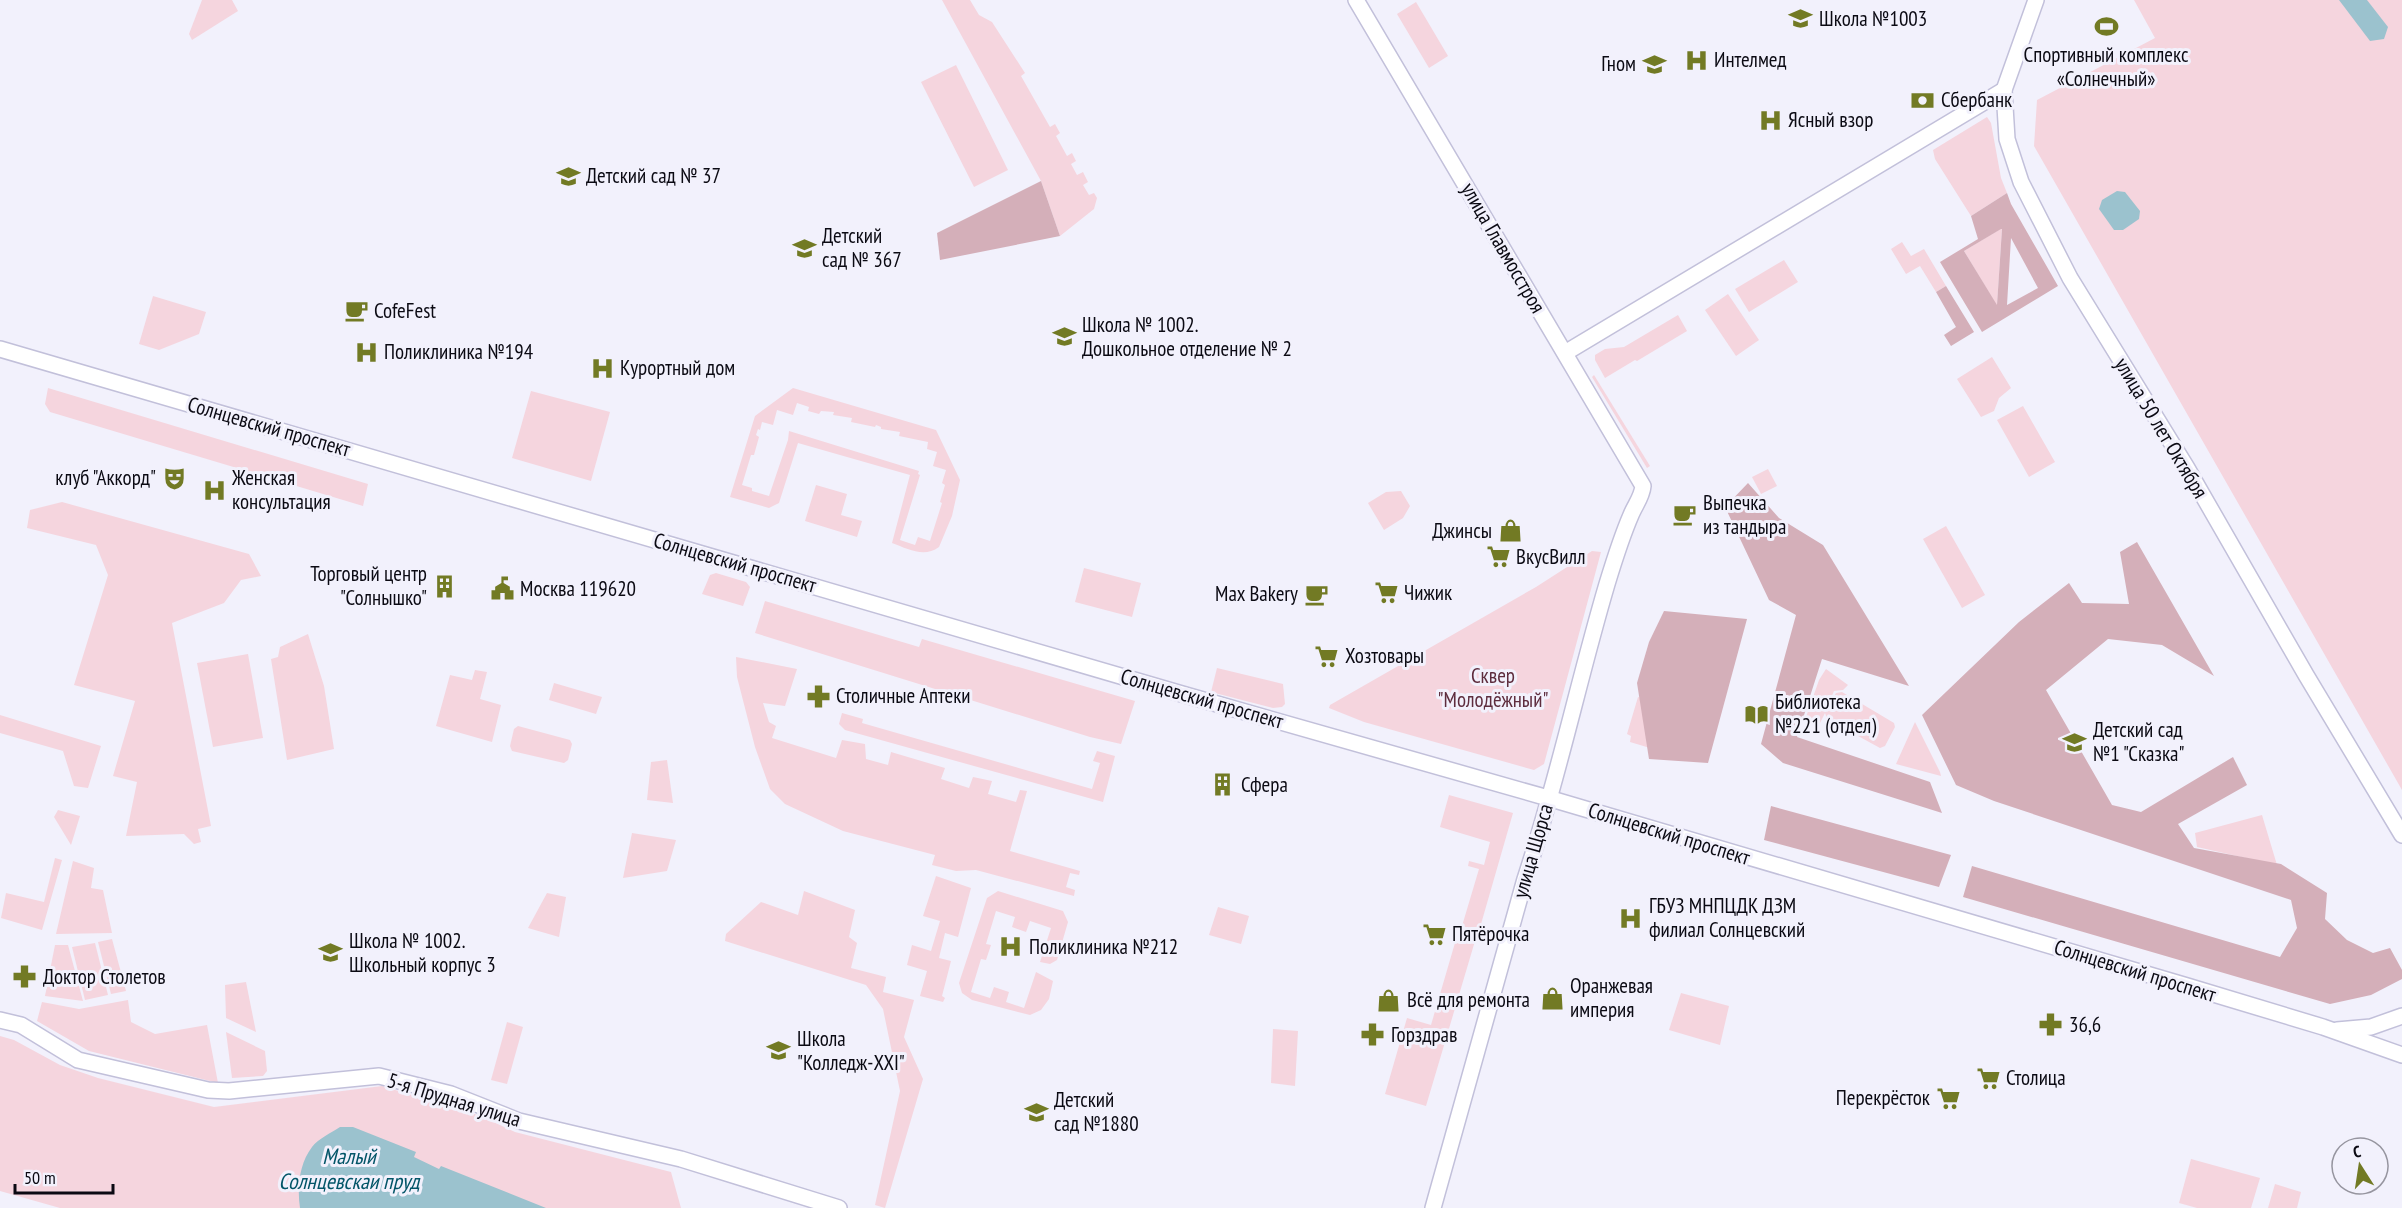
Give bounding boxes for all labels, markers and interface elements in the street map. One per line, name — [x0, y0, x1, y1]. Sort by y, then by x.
place label: Школа №1003 — [1819, 5, 1927, 32]
school or university icon: Школа №1003 — [1788, 6, 1814, 32]
sports icon: Спортивный комплекс «Солнечный» — [2093, 14, 2119, 40]
place label: Спортивный комплекс «Солнечный» — [2024, 41, 2189, 92]
place label: Интелмед — [1714, 46, 1786, 73]
hospital icon: Интелмед — [1683, 47, 1709, 73]
place label: Гном — [1601, 50, 1636, 77]
school or university icon: Гном — [1641, 51, 1667, 77]
place label: Сбербанк — [1941, 86, 2012, 113]
bank icon: Сбербанк — [1910, 87, 1936, 113]
place label: Ясный взор — [1788, 106, 1873, 133]
hospital icon: Ясный взор — [1757, 107, 1783, 133]
place label: Детский сад № 37 — [586, 162, 721, 189]
school or university icon: Детский сад № 37 — [555, 163, 581, 189]
street label: улица Главмосстроя — [1455, 178, 1552, 318]
place label: Детский сад № 367 — [822, 222, 902, 273]
school or university icon: Детский сад № 367 — [791, 235, 817, 261]
place label: CofeFest — [374, 297, 436, 324]
cafe icon: CofeFest — [343, 298, 369, 324]
place label: Школа № 1002. Дошкольное отделение № 2 — [1082, 311, 1292, 362]
school or university icon: Школа № 1002. Дошкольное отделение № 2 — [1051, 324, 1077, 350]
place label: Поликлиника №194 — [384, 338, 534, 365]
hospital icon: Поликлиника №194 — [353, 339, 379, 365]
street label: улица 50 лет Октября — [2109, 352, 2214, 503]
place label: Курортный дом — [620, 354, 735, 381]
hospital icon: Курортный дом — [589, 355, 615, 381]
street label: Солнцевский проспект — [185, 390, 354, 463]
place label: клуб "Аккорд" — [55, 464, 156, 491]
place label: Женская консультация — [231, 464, 331, 515]
theatre icon: клуб "Аккорд" — [161, 465, 187, 491]
hospital icon: Женская консультация — [201, 477, 227, 503]
place label: Выпечка из тандыра — [1703, 489, 1786, 540]
cafe icon: Выпечка из тандыра — [1672, 502, 1698, 528]
place label: Джинсы — [1432, 517, 1492, 544]
shop icon: Джинсы — [1497, 518, 1523, 544]
street label: Солнцевский проспект — [651, 526, 820, 599]
place label: ВкусВилл — [1516, 543, 1586, 570]
supermarket icon: ВкусВилл — [1485, 544, 1511, 570]
place label: Торговый центр "Солнышко" — [310, 560, 427, 611]
building icon: Торговый центр "Солнышко" — [432, 573, 458, 599]
place label: Москва 119620 — [520, 575, 636, 602]
public building icon: Москва 119620 — [489, 576, 515, 602]
place label: Чижик — [1404, 579, 1452, 606]
place label: Max Bakery — [1215, 580, 1298, 607]
supermarket icon: Чижик — [1373, 580, 1399, 606]
cafe icon: Max Bakery — [1303, 581, 1329, 607]
place label: Хозтовары — [1345, 642, 1424, 669]
supermarket icon: Хозтовары — [1314, 643, 1340, 669]
street label: Солнцевский проспект — [1118, 662, 1287, 735]
park label: Сквер "Молодёжный" — [1438, 662, 1548, 713]
place label: Столичные Аптеки — [836, 682, 971, 709]
pharmacy icon: Столичные Аптеки — [805, 683, 831, 709]
place label: Библиотека №221 (отдел) — [1775, 688, 1876, 739]
library icon: Библиотека №221 (отдел) — [1744, 701, 1770, 727]
place label: Детский сад №1 "Сказка" — [2093, 716, 2184, 767]
school or university icon: Детский сад №1 "Сказка" — [2062, 729, 2088, 755]
place label: Сфера — [1241, 771, 1288, 798]
building icon: Сфера — [1210, 772, 1236, 798]
street label: Солнцевский проспект — [1585, 796, 1754, 871]
street label: улица Щорса — [1506, 801, 1559, 901]
place label: ГБУЗ МНПЦДК ДЗМ филиал Солнцевский — [1649, 892, 1805, 943]
hospital icon: ГБУЗ МНПЦДК ДЗМ филиал Солнцевский — [1618, 905, 1644, 931]
place label: Пятёрочка — [1452, 920, 1529, 947]
supermarket icon: Пятёрочка — [1421, 921, 1447, 947]
place label: Школа № 1002. Школьный корпус 3 — [349, 927, 496, 978]
place label: Поликлиника №212 — [1029, 933, 1178, 960]
street label: Солнцевский проспект — [2051, 933, 2220, 1008]
hospital icon: Поликлиника №212 — [998, 934, 1024, 960]
school or university icon: Школа № 1002. Школьный корпус 3 — [318, 940, 344, 966]
place label: Доктор Столетов — [43, 963, 166, 990]
pharmacy icon: Доктор Столетов — [12, 964, 38, 990]
place label: Оранжевая империя — [1570, 972, 1653, 1023]
shop icon: Оранжевая империя — [1539, 985, 1565, 1011]
place label: Всё для ремонта — [1407, 986, 1530, 1013]
shop icon: Всё для ремонта — [1376, 987, 1402, 1013]
place label: 36,6 — [2069, 1011, 2101, 1038]
pharmacy icon: 36,6 — [2038, 1012, 2064, 1038]
place label: Горздрав — [1391, 1021, 1457, 1048]
pharmacy icon: Горздрав — [1360, 1022, 1386, 1048]
place label: Школа "Колледж-XXI" — [797, 1025, 905, 1076]
school or university icon: Школа "Колледж-XXI" — [766, 1038, 792, 1064]
place label: Столица — [2006, 1064, 2066, 1091]
supermarket icon: Столица — [1975, 1065, 2001, 1091]
street label: 5-я Прудная улица — [384, 1066, 524, 1133]
place label: Перекрёсток — [1836, 1084, 1930, 1111]
supermarket icon: Перекрёсток — [1935, 1085, 1961, 1111]
place label: Детский сад №1880 — [1054, 1086, 1139, 1137]
school or university icon: Детский сад №1880 — [1023, 1099, 1049, 1125]
north arrow — [2330, 1136, 2390, 1196]
text: С — [2351, 1141, 2363, 1162]
water label: Малый Солнцевскаи пруд — [278, 1142, 421, 1195]
scale bar — [15, 1157, 112, 1195]
text: 50 m — [24, 1166, 56, 1189]

